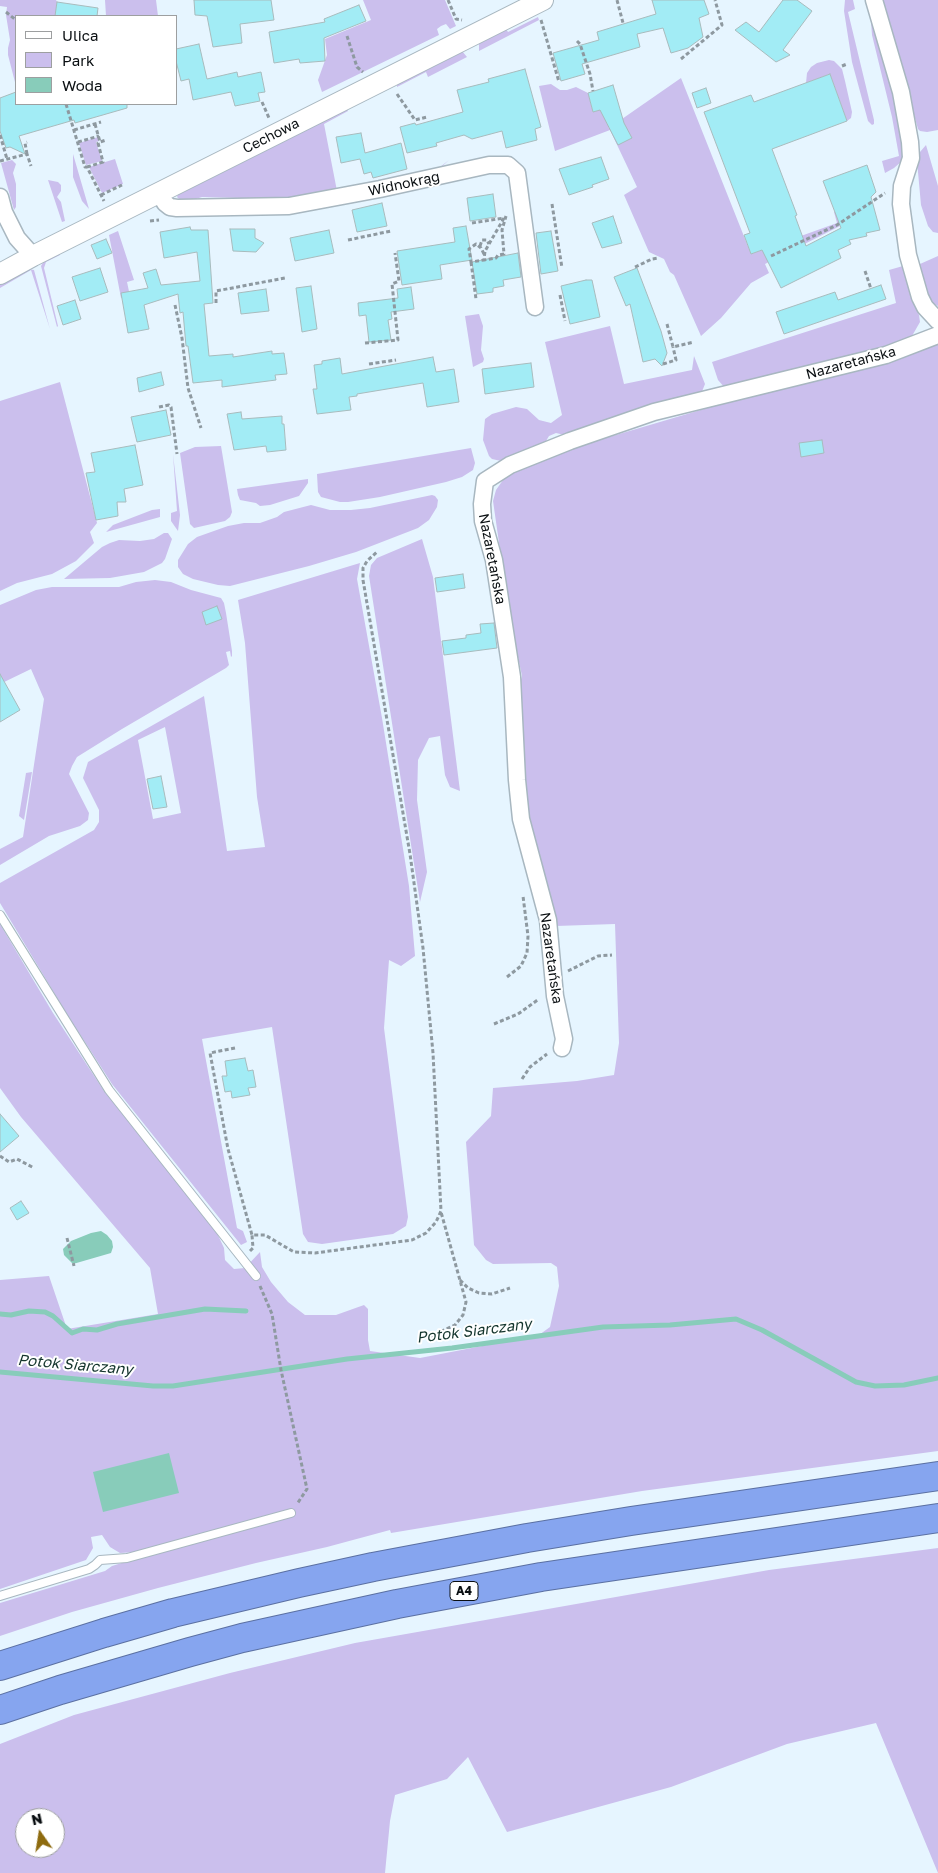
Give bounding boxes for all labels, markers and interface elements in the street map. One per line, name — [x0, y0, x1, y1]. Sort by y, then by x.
legend — [15, 15, 178, 105]
text: Ulica — [62, 26, 98, 44]
text: Park — [62, 51, 94, 69]
text: Woda — [62, 76, 103, 94]
street label: Cechowa — [240, 115, 302, 157]
street label: Widnokrąg — [367, 168, 441, 200]
street label: Nazaretańska — [804, 343, 898, 383]
street label: Nazaretańska — [475, 512, 509, 606]
street label: Nazaretańska — [536, 911, 566, 1005]
water label: Potok Siarczany — [416, 1315, 532, 1347]
water label: Potok Siarczany — [17, 1351, 133, 1379]
road number: A4 — [450, 1582, 478, 1600]
north arrow — [15, 1808, 65, 1858]
text: N — [30, 1809, 44, 1828]

